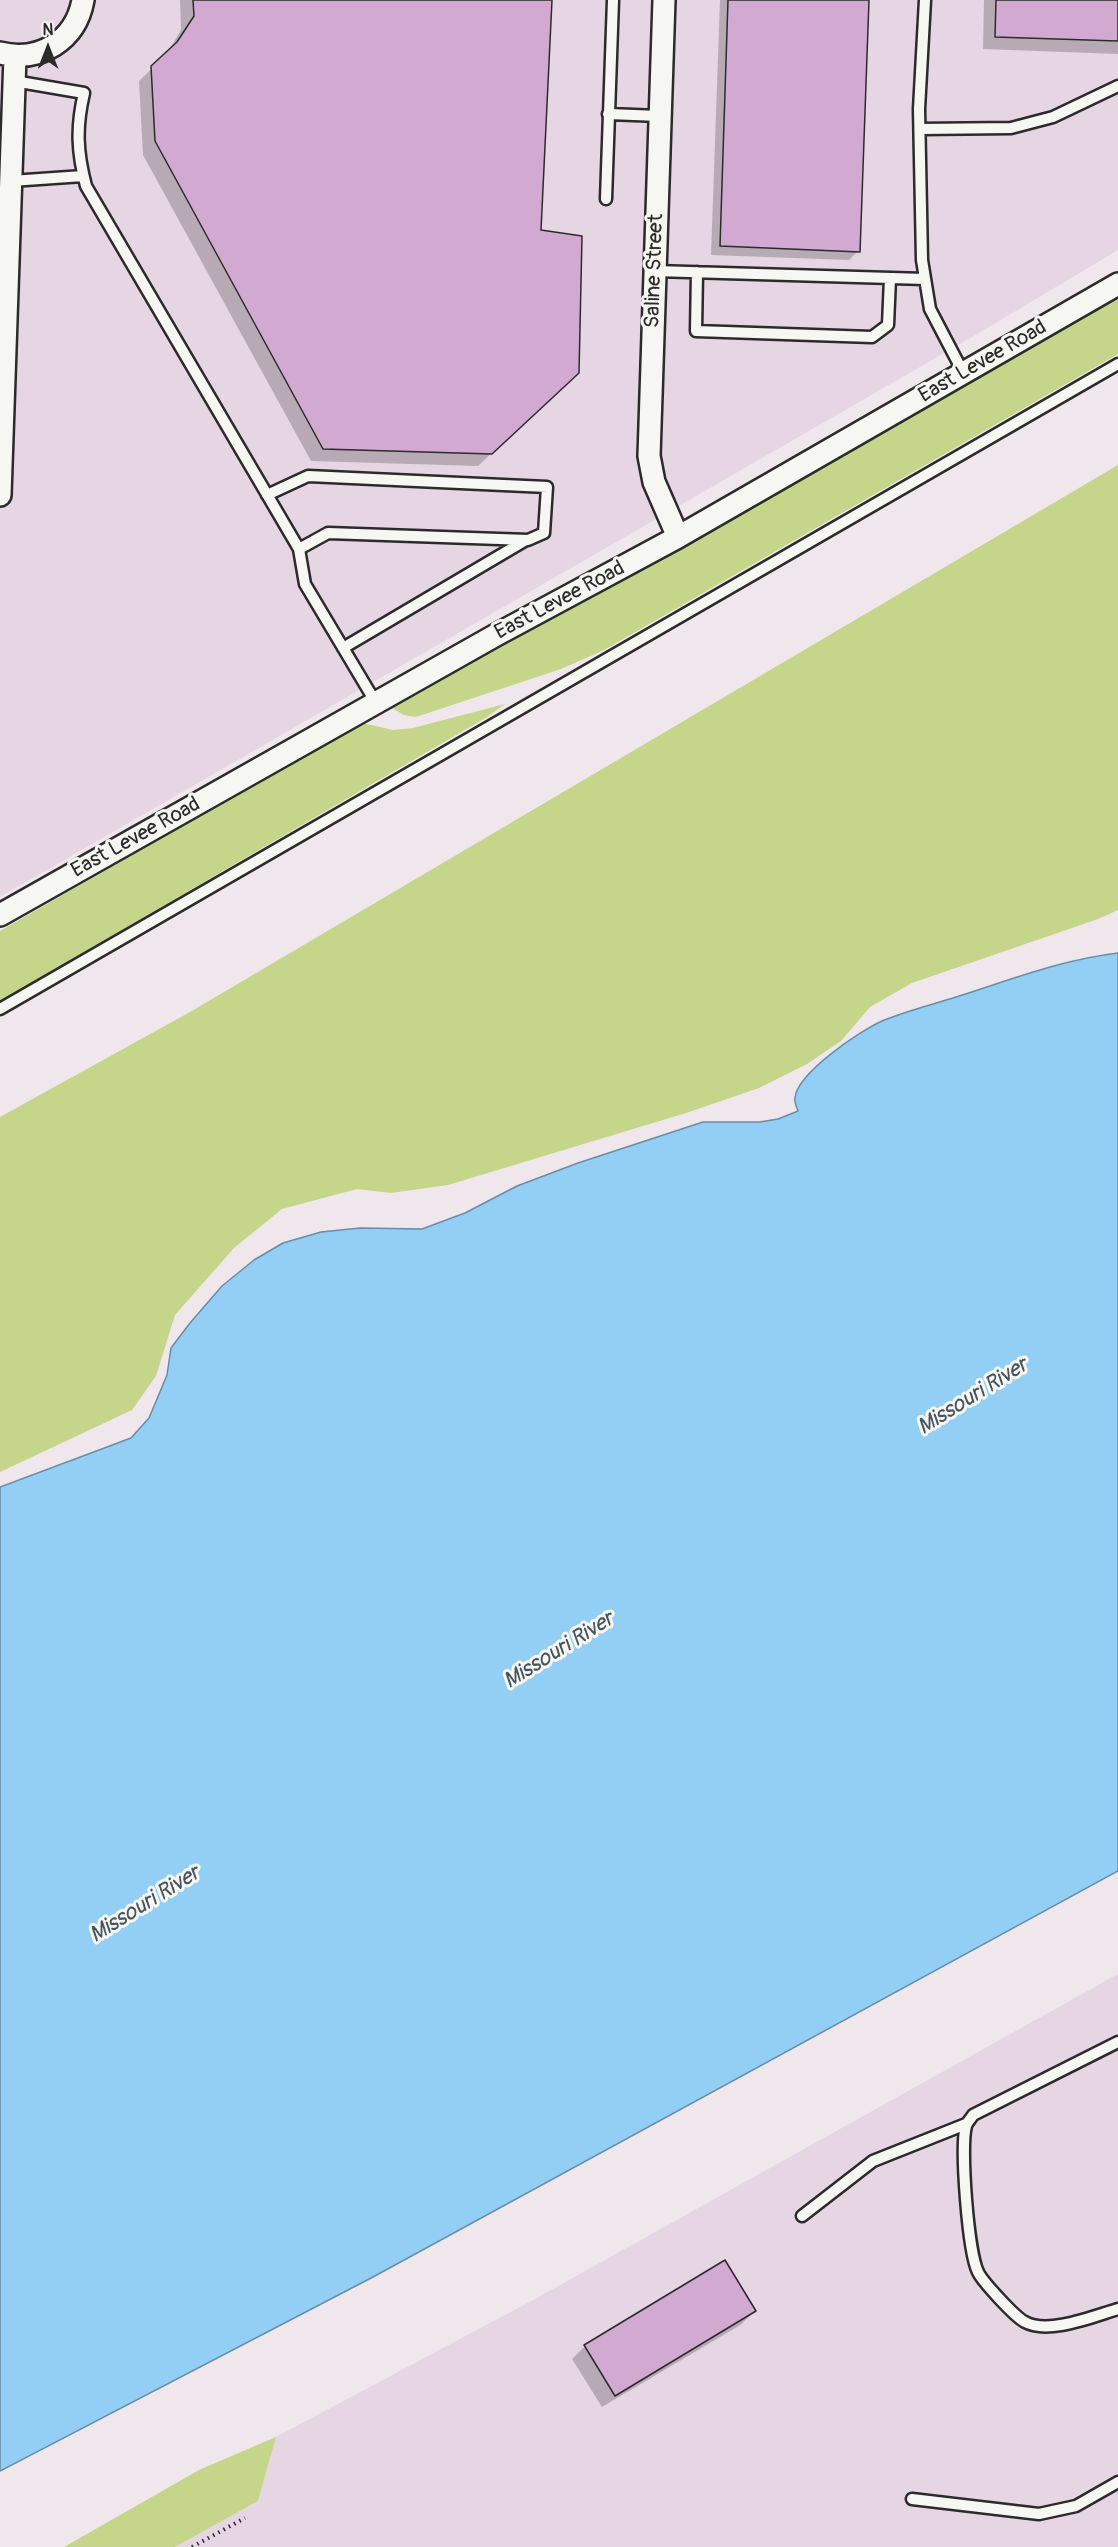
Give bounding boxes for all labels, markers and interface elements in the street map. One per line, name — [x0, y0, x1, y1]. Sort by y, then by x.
north arrow — [18, 18, 78, 78]
text: N — [43, 20, 53, 40]
street label: Saline Street — [640, 213, 670, 329]
street label: East Levee Road — [915, 315, 1051, 409]
street label: East Levee Road — [491, 556, 629, 646]
street label: East Levee Road — [67, 792, 205, 884]
water label: Missouri River — [913, 1353, 1033, 1441]
water label: Missouri River — [499, 1607, 619, 1695]
water label: Missouri River — [85, 1861, 205, 1949]

